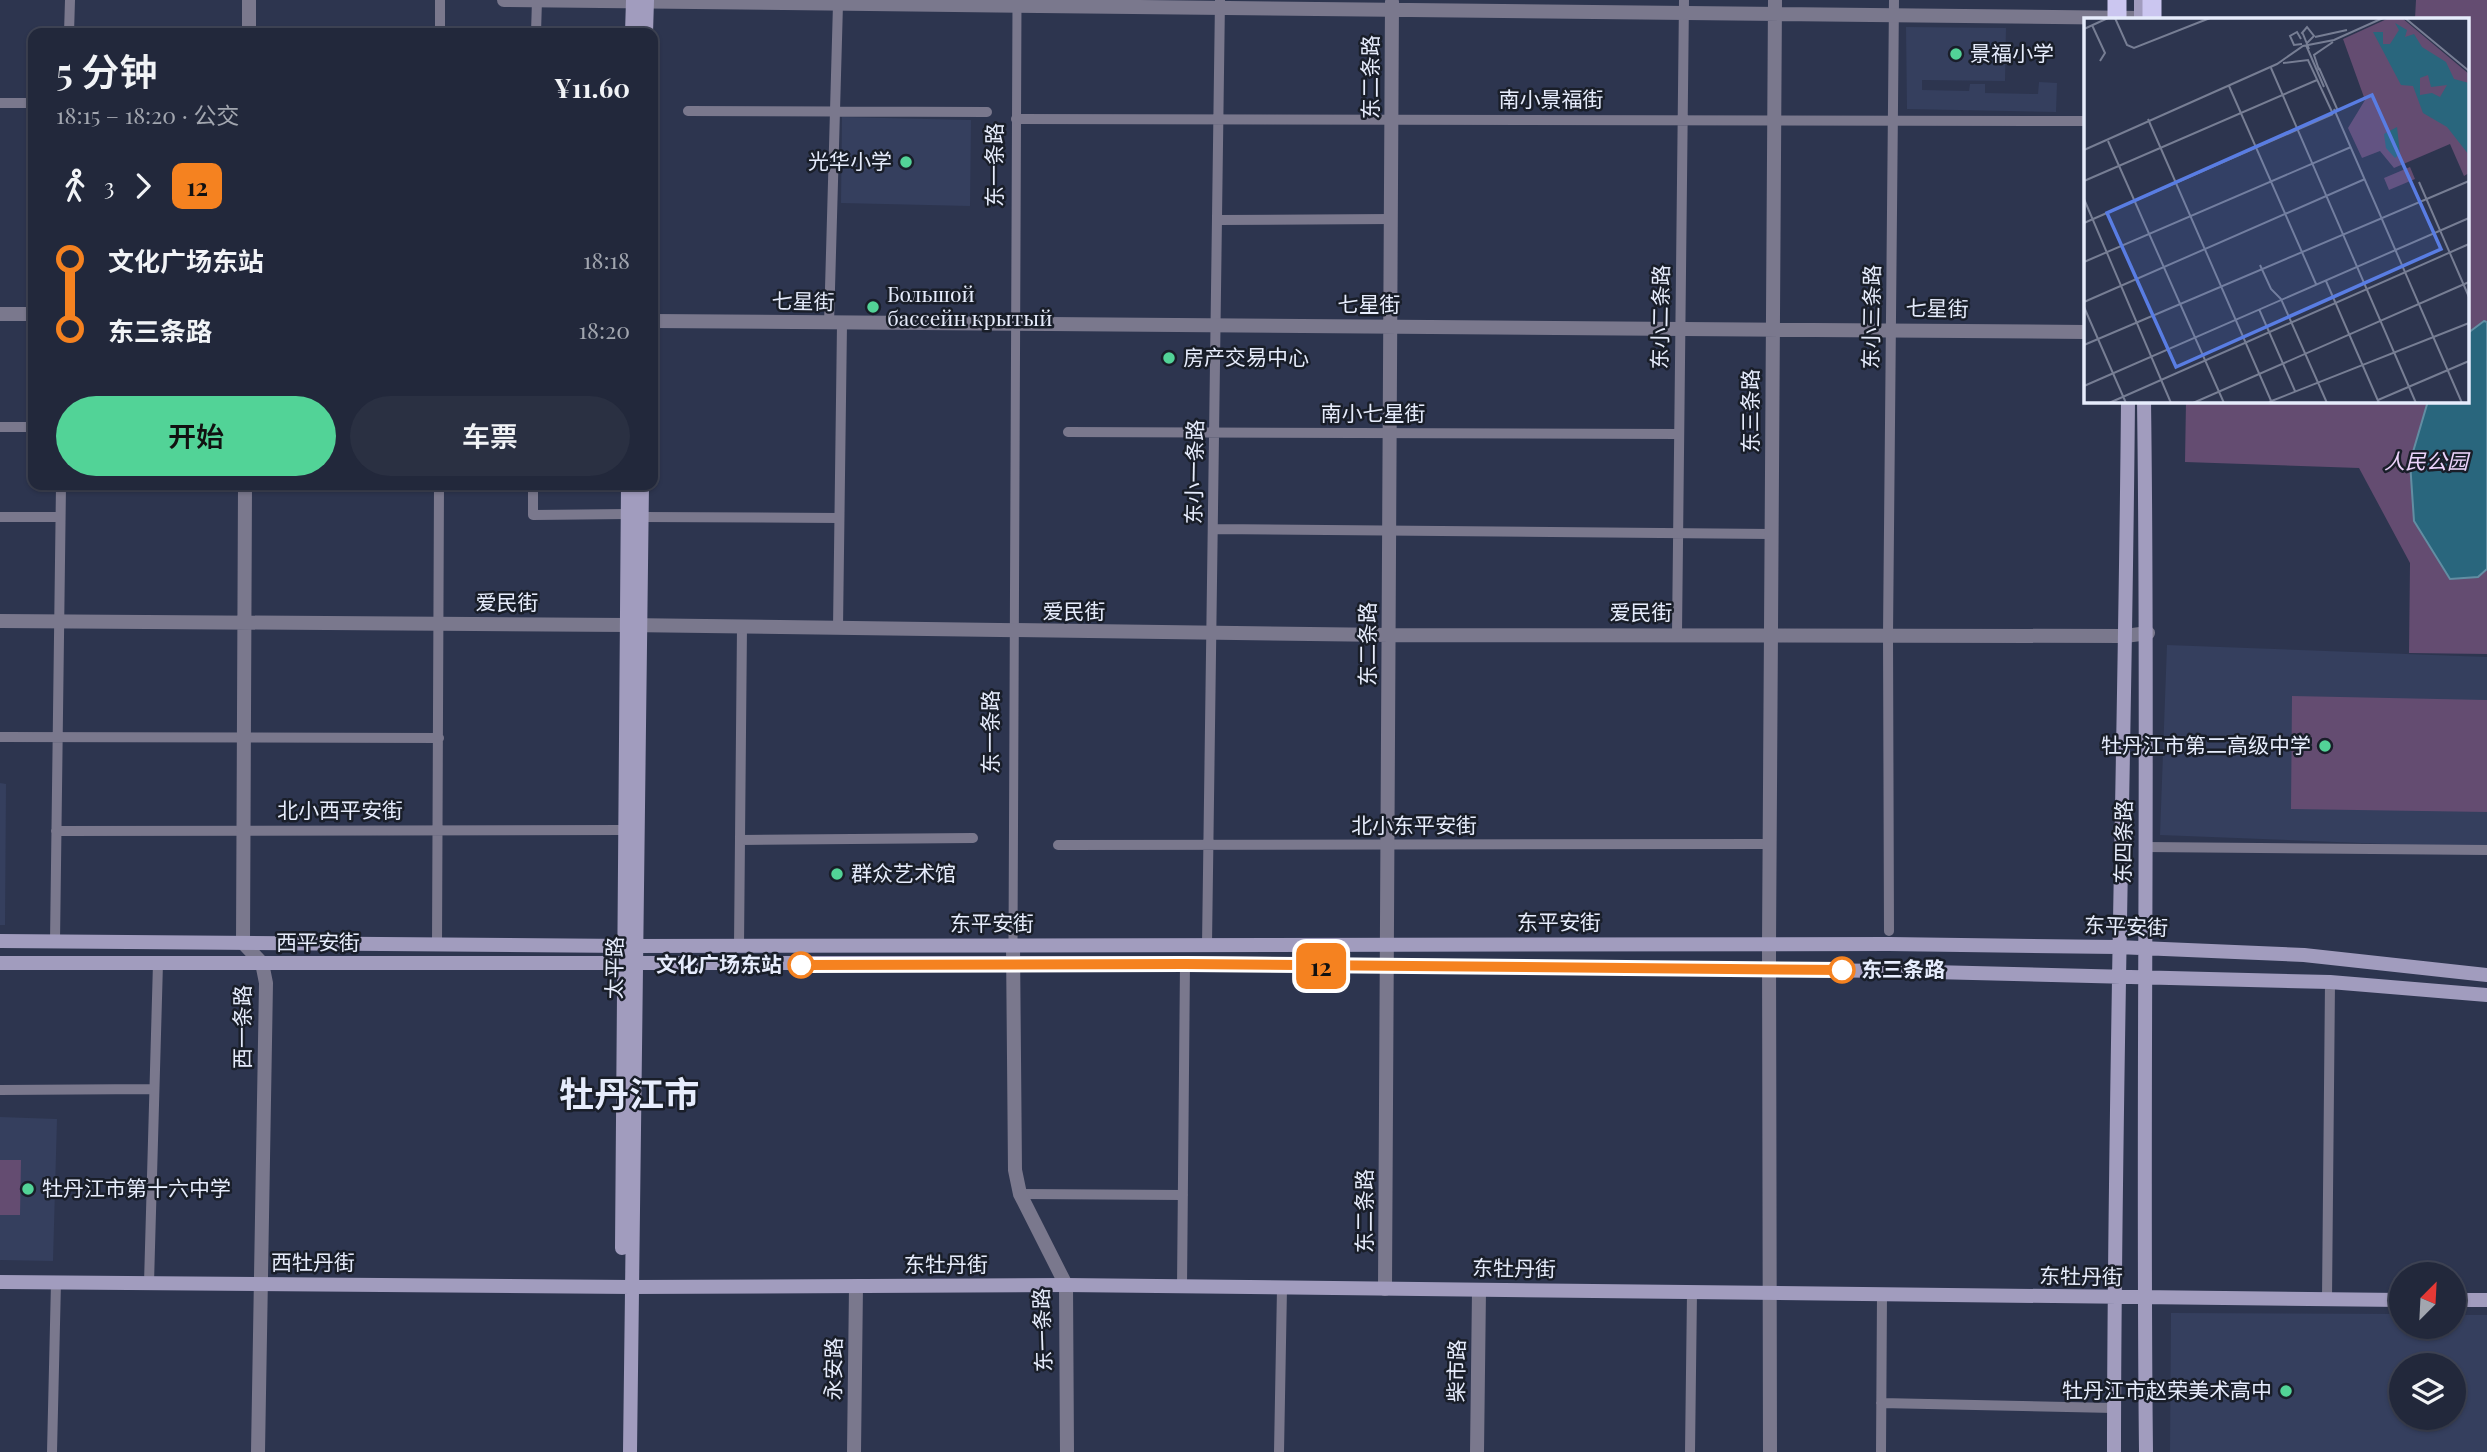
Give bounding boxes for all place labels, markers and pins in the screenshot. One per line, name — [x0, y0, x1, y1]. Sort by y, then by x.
place label: 景福小学 — [1970, 38, 2054, 66]
marker: 景福小学 — [1948, 46, 1964, 62]
place label: 光华小学 — [808, 146, 892, 174]
marker: 光华小学 — [898, 154, 914, 170]
place label: Большой бассейн крытый — [887, 279, 1052, 331]
marker: Большой бассейн крытый — [865, 299, 881, 315]
place label: 房产交易中心 — [1183, 342, 1309, 370]
marker: 房产交易中心 — [1161, 350, 1177, 366]
place label: 牡丹江市第二高级中学 — [2101, 730, 2311, 758]
marker: 牡丹江市第二高级中学 — [2317, 738, 2333, 754]
place label: 群众艺术馆 — [851, 858, 956, 886]
marker: 群众艺术馆 — [829, 866, 845, 882]
place label: 文化广场东站 — [656, 949, 782, 977]
marker: 文化广场东站 — [788, 952, 814, 978]
place label: 东三条路 — [1861, 954, 1945, 982]
marker: 东三条路 — [1829, 957, 1855, 983]
place label: 牡丹江市第十六中学 — [42, 1173, 231, 1201]
marker: 牡丹江市第十六中学 — [20, 1181, 36, 1197]
place label: 牡丹江市赵荣美术高中 — [2062, 1375, 2272, 1403]
marker: 牡丹江市赵荣美术高中 — [2278, 1383, 2294, 1399]

